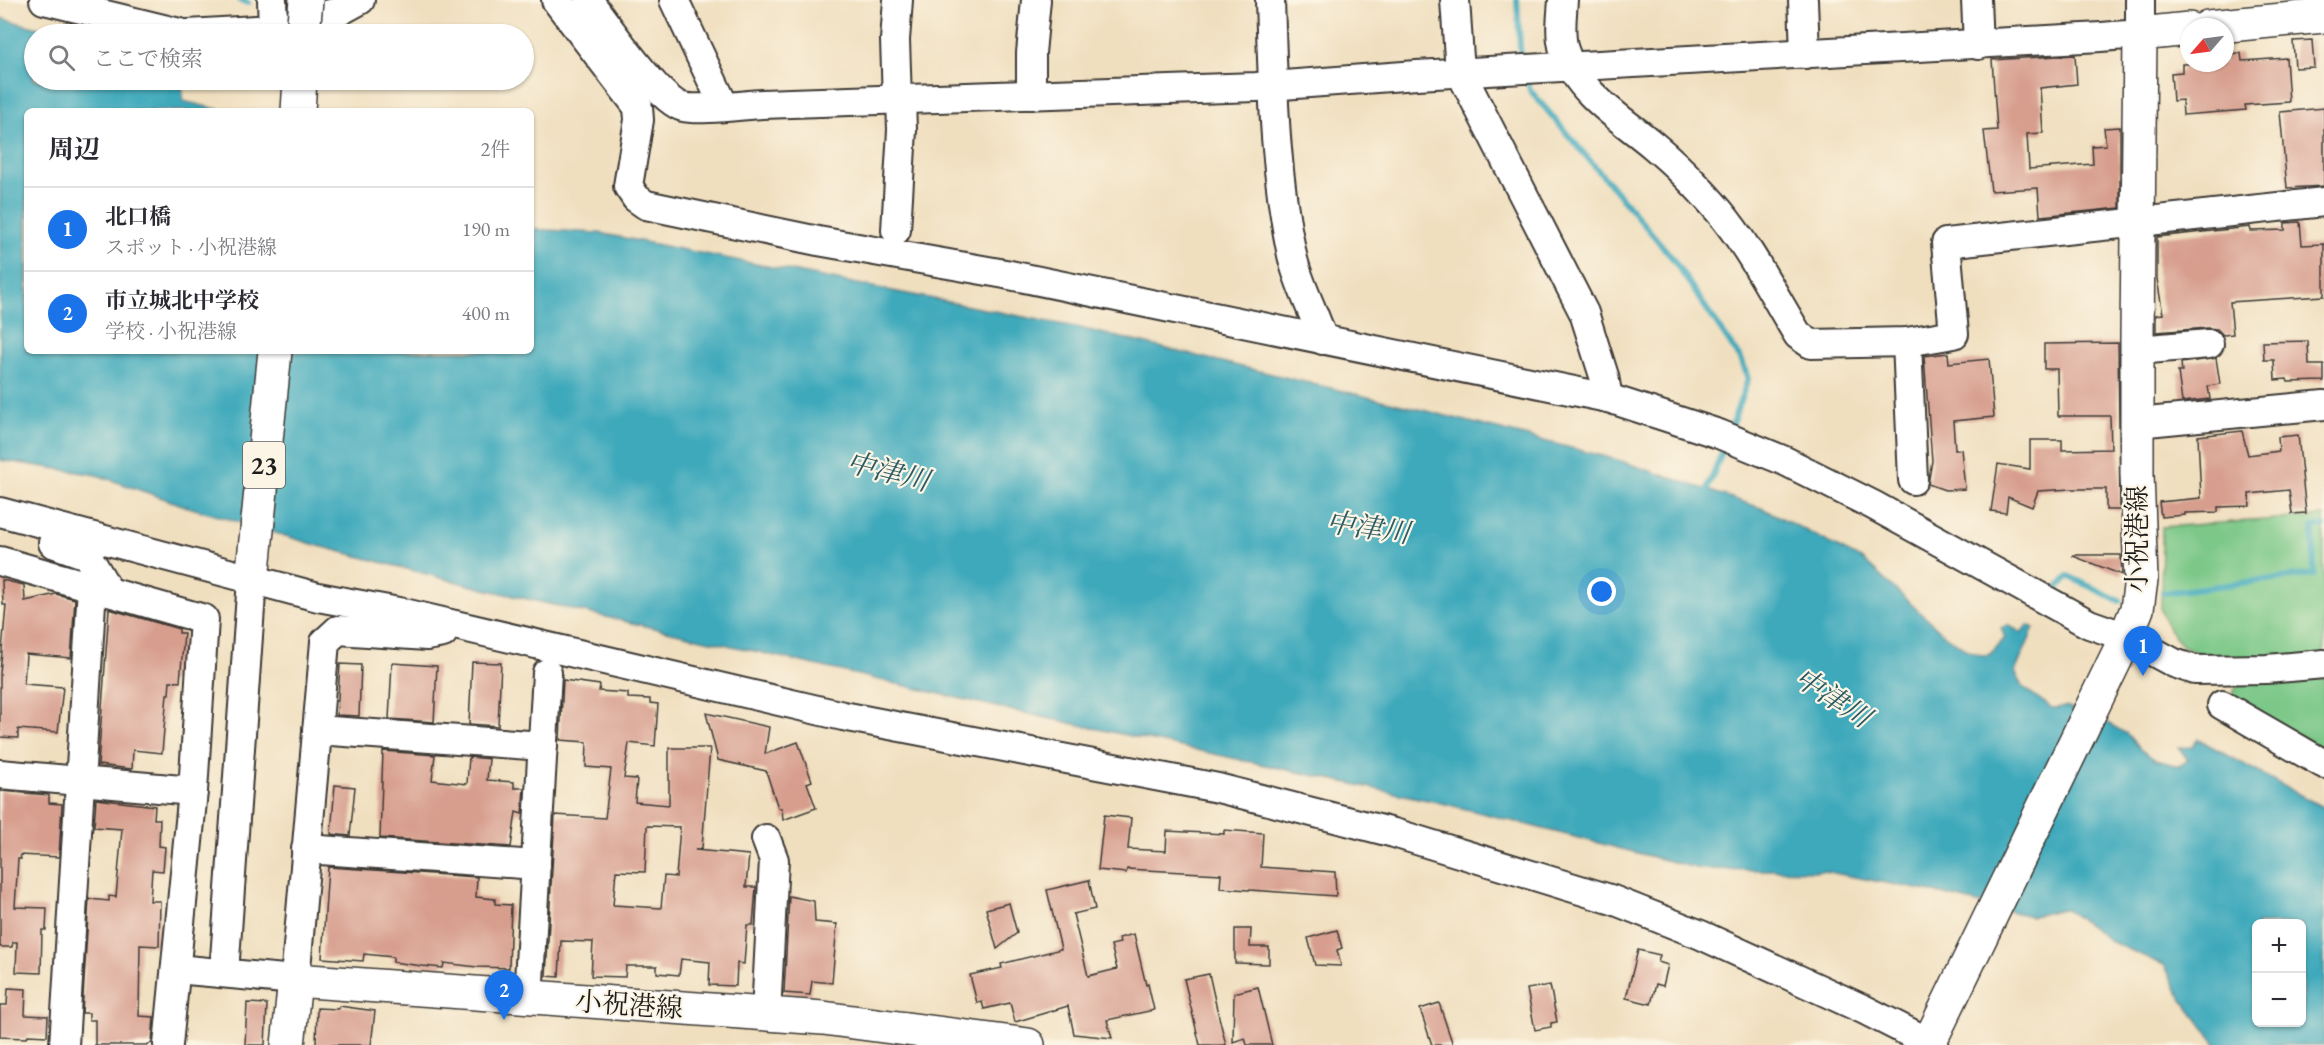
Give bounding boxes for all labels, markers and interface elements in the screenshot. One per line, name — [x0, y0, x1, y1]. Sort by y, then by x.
north arrow — [2180, 18, 2234, 72]
search box — [24, 24, 534, 90]
icon: search — [45, 41, 78, 74]
text: ここで検索 — [93, 44, 203, 73]
text: 周辺 — [48, 132, 100, 166]
text: 2件 — [480, 136, 510, 162]
text: 北口橋 — [105, 202, 171, 231]
text: 1 — [62, 216, 73, 242]
text: 190 m — [462, 216, 510, 242]
text: スポット · 小祝港線 — [105, 234, 277, 260]
text: 市立城北中学校 — [105, 286, 259, 315]
text: 2 — [62, 300, 73, 326]
text: 400 m — [462, 300, 510, 326]
text: 学校 · 小祝港線 — [105, 318, 237, 344]
road number: 23 — [243, 442, 285, 488]
water label: 中津川 — [843, 443, 936, 499]
street label: 小祝港線 — [2119, 485, 2154, 593]
water label: 中津川 — [1324, 503, 1415, 551]
your location — [1587, 577, 1616, 606]
pin: 1 — [2124, 626, 2162, 676]
water label: 中津川 — [1788, 659, 1881, 737]
map controls — [2252, 919, 2306, 1027]
button: + — [2252, 919, 2306, 973]
pin: 2 — [484, 970, 524, 1020]
button: − — [2252, 973, 2306, 1027]
street label: 小祝港線 — [574, 983, 684, 1026]

